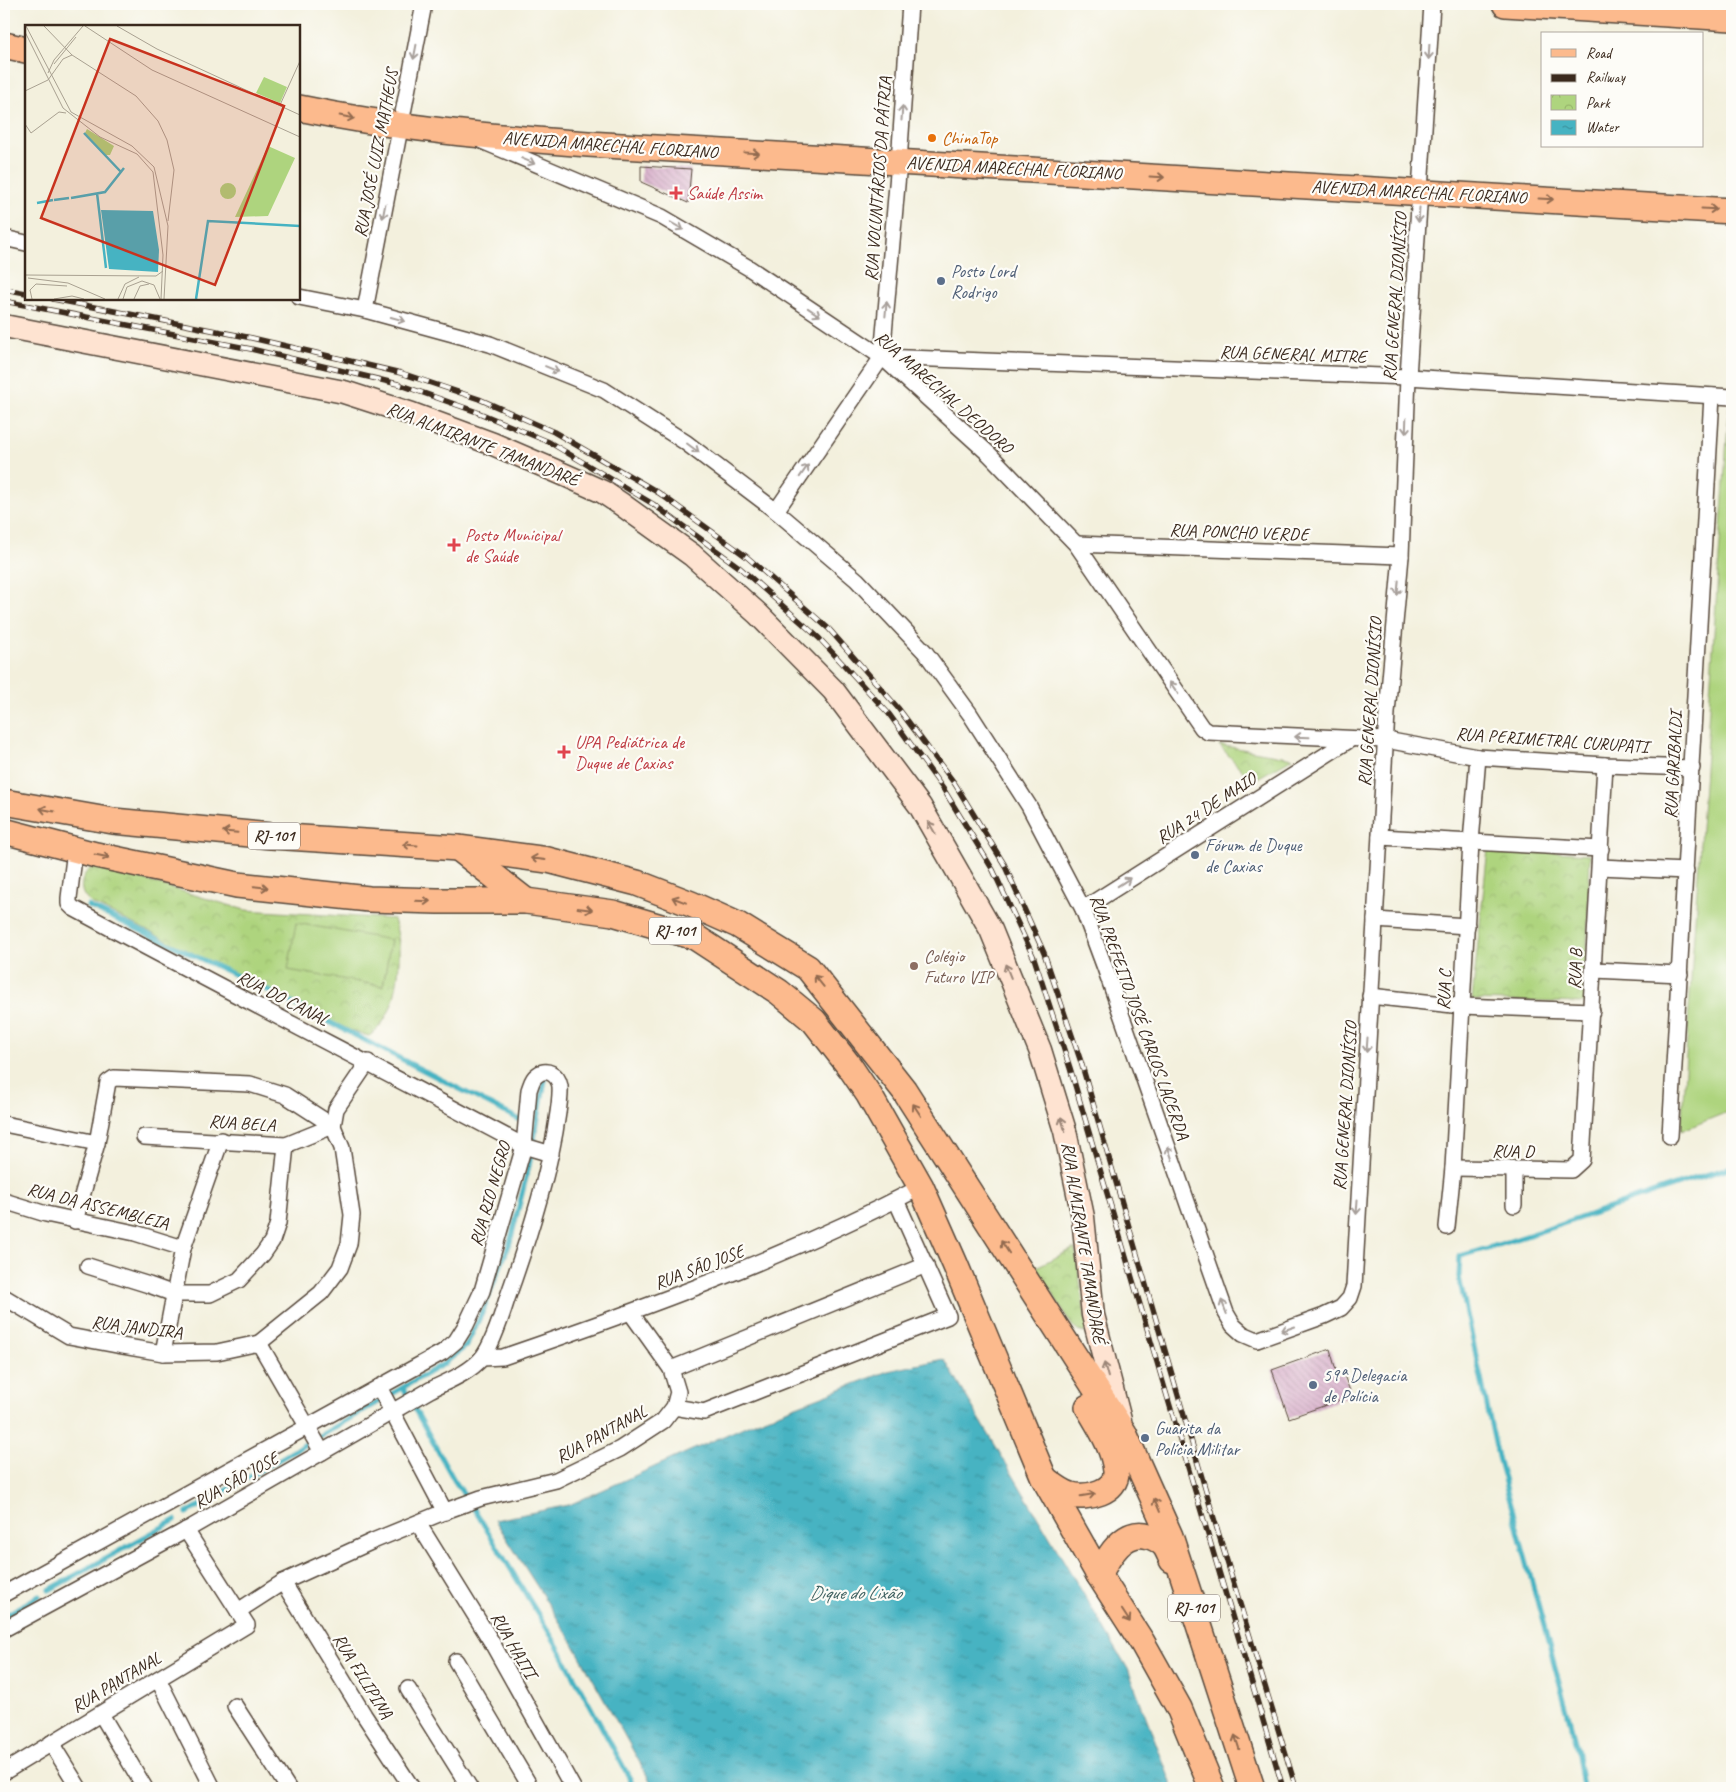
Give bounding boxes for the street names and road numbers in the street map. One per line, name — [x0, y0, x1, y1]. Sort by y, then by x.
street label: RUA JOSÉ LUIZ MATHEUS — [349, 64, 404, 239]
street label: RUA VOLUNTÁRIOS DA PÁTRIA — [860, 75, 896, 282]
street label: AVENIDA MARECHAL FLORIANO — [502, 127, 720, 164]
street label: AVENIDA MARECHAL FLORIANO — [906, 151, 1124, 185]
street label: AVENIDA MARECHAL FLORIANO — [1311, 175, 1529, 209]
street label: RUA GENERAL DIONÍSIO — [1378, 210, 1412, 382]
street label: RUA MARECHAL DEODORO — [870, 326, 1019, 459]
street label: RUA GENERAL MITRE — [1219, 340, 1369, 368]
street label: RUA ALMIRANTE TAMANDARÉ — [384, 397, 584, 492]
street label: RUA PONCHO VERDE — [1169, 519, 1311, 545]
street label: RUA GENERAL DIONÍSIO — [1353, 615, 1387, 787]
street label: RUA GARIBALDI — [1659, 707, 1687, 819]
street label: RUA PERIMETRAL CURUPATI — [1455, 722, 1653, 758]
street label: RUA 24 DE MAIO — [1152, 767, 1262, 848]
road number: RJ-101 — [248, 822, 300, 849]
street label: RUA PREFEITO JOSÉ CARLOS LACERDA — [1085, 892, 1195, 1143]
road number: RJ-101 — [649, 918, 701, 944]
street label: RUA B — [1563, 946, 1587, 990]
street label: RUA DO CANAL — [233, 965, 333, 1031]
street label: RUA C — [1432, 967, 1456, 1011]
street label: RUA GENERAL DIONÍSIO — [1328, 1019, 1362, 1191]
street label: RUA BELA — [208, 1110, 277, 1136]
street label: RUA RIO NEGRO — [465, 1137, 516, 1249]
street label: RUA ALMIRANTE TAMANDARÉ — [1057, 1140, 1111, 1348]
street label: RUA D — [1492, 1140, 1536, 1162]
street label: RUA DA ASSEMBLEIA — [25, 1178, 172, 1234]
street label: RUA SĀO JOSE — [651, 1239, 749, 1294]
street label: RUA JANDIRA — [90, 1311, 184, 1344]
street label: RUA PANTANAL — [552, 1400, 651, 1468]
street label: RUA SĀO JOSE — [190, 1446, 284, 1513]
road number: RJ-101 — [1168, 1595, 1220, 1622]
street label: RUA HAITI — [486, 1608, 544, 1685]
street label: RUA FILIPINA — [328, 1629, 398, 1723]
street label: RUA PANTANAL — [67, 1647, 165, 1717]

